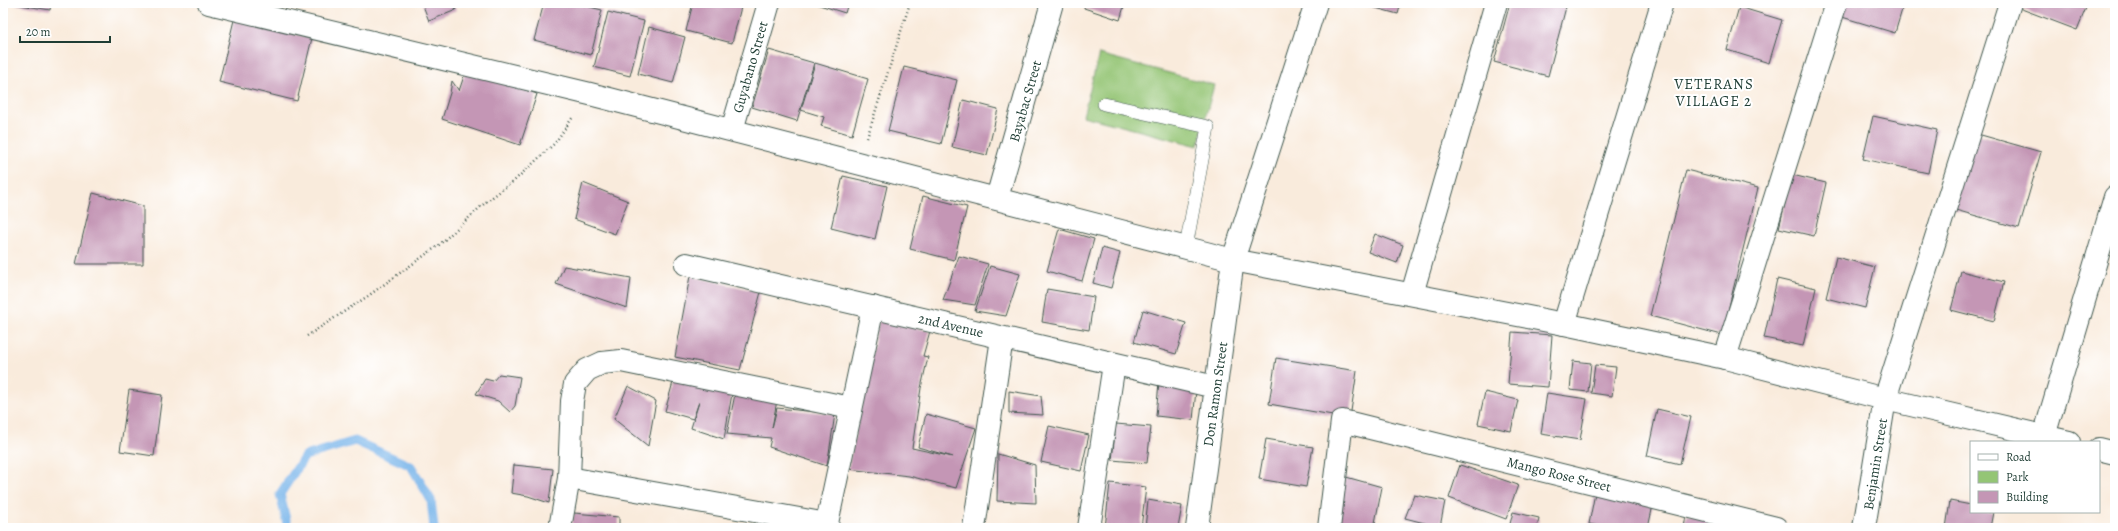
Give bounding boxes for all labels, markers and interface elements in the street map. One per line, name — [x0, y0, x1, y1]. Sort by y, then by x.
scale bar — [20, 18, 110, 44]
street label: Guyabano Street — [728, 19, 773, 115]
text: 20 m — [26, 24, 50, 40]
street label: Bayabac Street — [1005, 58, 1046, 144]
district label: VETERANS VILLAGE 2 — [1673, 74, 1754, 111]
street label: 2nd Avenue — [916, 309, 985, 342]
street label: Don Ramon Street — [1199, 340, 1232, 448]
street label: Benjamin Street — [1859, 416, 1892, 511]
legend — [1970, 441, 2100, 513]
text: Road — [2006, 449, 2032, 465]
street label: Mango Rose Street — [1505, 452, 1613, 497]
text: Park — [2006, 469, 2029, 485]
text: Building — [2006, 489, 2048, 505]

